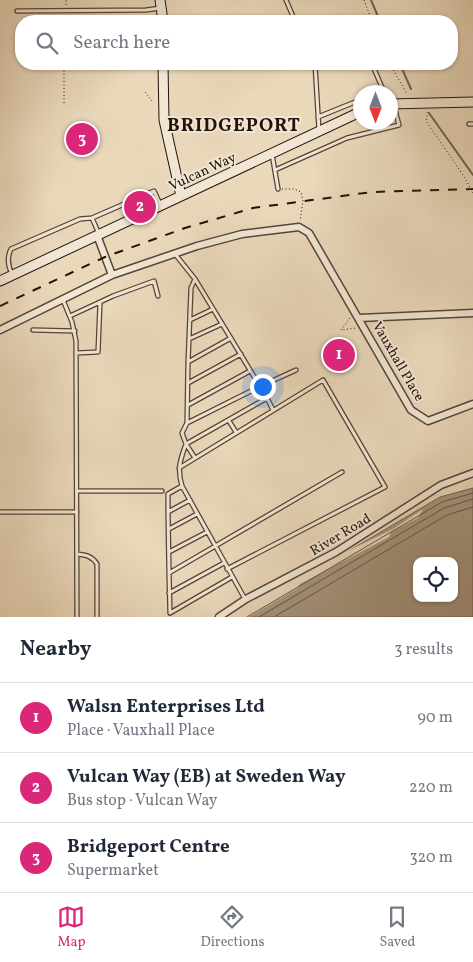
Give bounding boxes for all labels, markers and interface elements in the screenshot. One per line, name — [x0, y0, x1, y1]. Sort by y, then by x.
search box — [15, 15, 458, 70]
icon: search — [33, 29, 61, 57]
text: Search here — [73, 30, 170, 56]
north arrow — [353, 85, 398, 130]
district label: BRIDGEPORT — [167, 113, 301, 139]
pin: 3 — [66, 120, 98, 158]
street label: Vulcan Way — [166, 148, 240, 196]
pin: 2 — [124, 188, 156, 226]
street label: Vauxhall Place — [367, 318, 428, 405]
pin: 1 — [323, 336, 355, 374]
your location — [250, 374, 276, 400]
street label: River Road — [307, 510, 375, 561]
map controls — [413, 557, 458, 602]
button: locate — [413, 557, 458, 602]
text: Nearby — [20, 635, 91, 664]
text: 3 results — [394, 639, 453, 661]
text: Walsn Enterprises Ltd — [67, 694, 265, 720]
text: 1 — [33, 707, 39, 729]
text: 90 m — [417, 707, 453, 729]
text: Place · Vauxhall Place — [67, 720, 215, 742]
text: Vulcan Way (EB) at Sweden Way — [67, 764, 346, 790]
text: 2 — [32, 777, 40, 799]
text: 220 m — [409, 777, 453, 799]
text: Bus stop · Vulcan Way — [67, 790, 218, 812]
text: Bridgeport Centre — [67, 834, 230, 860]
text: 3 — [32, 847, 40, 869]
text: 320 m — [409, 847, 453, 869]
text: Supermarket — [67, 860, 159, 882]
tab: Map — [57, 903, 85, 952]
tab: Directions — [200, 903, 265, 952]
tab: Saved — [379, 903, 416, 952]

